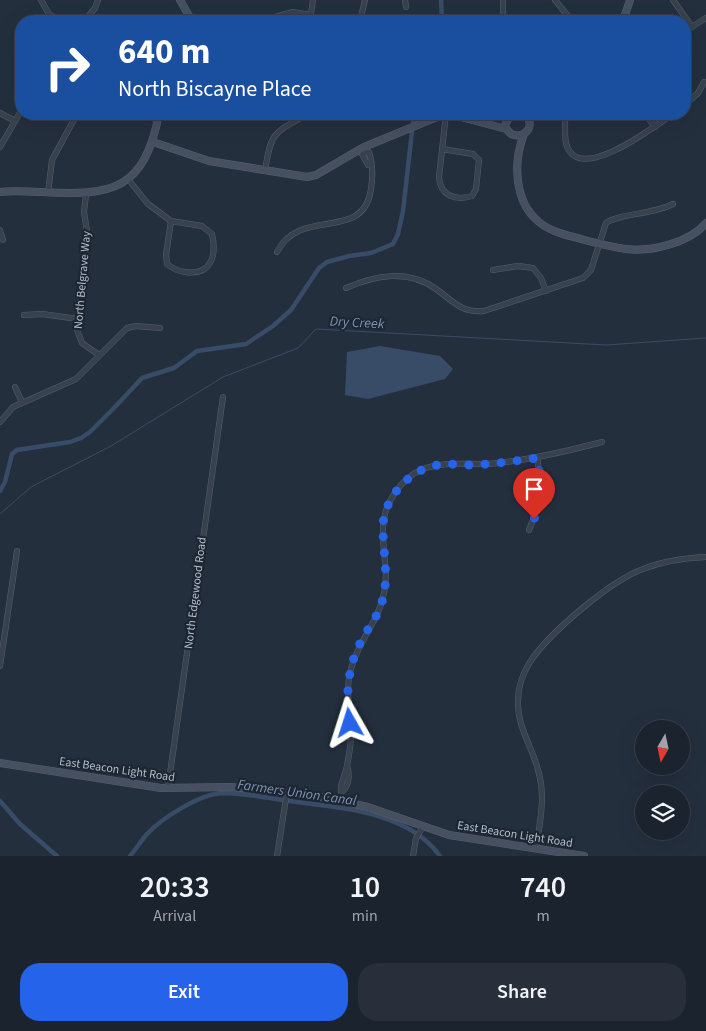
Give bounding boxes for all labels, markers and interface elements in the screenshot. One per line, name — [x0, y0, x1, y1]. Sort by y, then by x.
text: 640 m — [118, 27, 210, 77]
icon: right — [35, 35, 100, 100]
text: North Biscayne Place — [118, 73, 311, 105]
street label: North Belgrave Way — [70, 230, 95, 330]
water label: Dry Creek — [329, 312, 385, 334]
pin — [513, 468, 555, 519]
icon: arrive — [520, 475, 548, 503]
street label: North Edgewood Road — [180, 536, 211, 650]
position arrow — [323, 696, 375, 748]
north arrow — [635, 720, 690, 775]
map controls — [635, 720, 690, 840]
street label: East Beacon Light Road — [58, 753, 176, 786]
water label: Farmers Union Canal — [236, 775, 358, 811]
button: layers — [635, 785, 690, 840]
street label: East Beacon Light Road — [456, 817, 574, 852]
text: 20:33 — [140, 866, 210, 909]
text: 10 — [349, 866, 380, 909]
text: 740 — [520, 866, 566, 909]
text: Arrival — [153, 905, 196, 927]
text: min — [352, 905, 378, 927]
text: m — [536, 905, 550, 927]
button: Exit — [20, 963, 348, 1021]
button: Share — [358, 963, 686, 1021]

